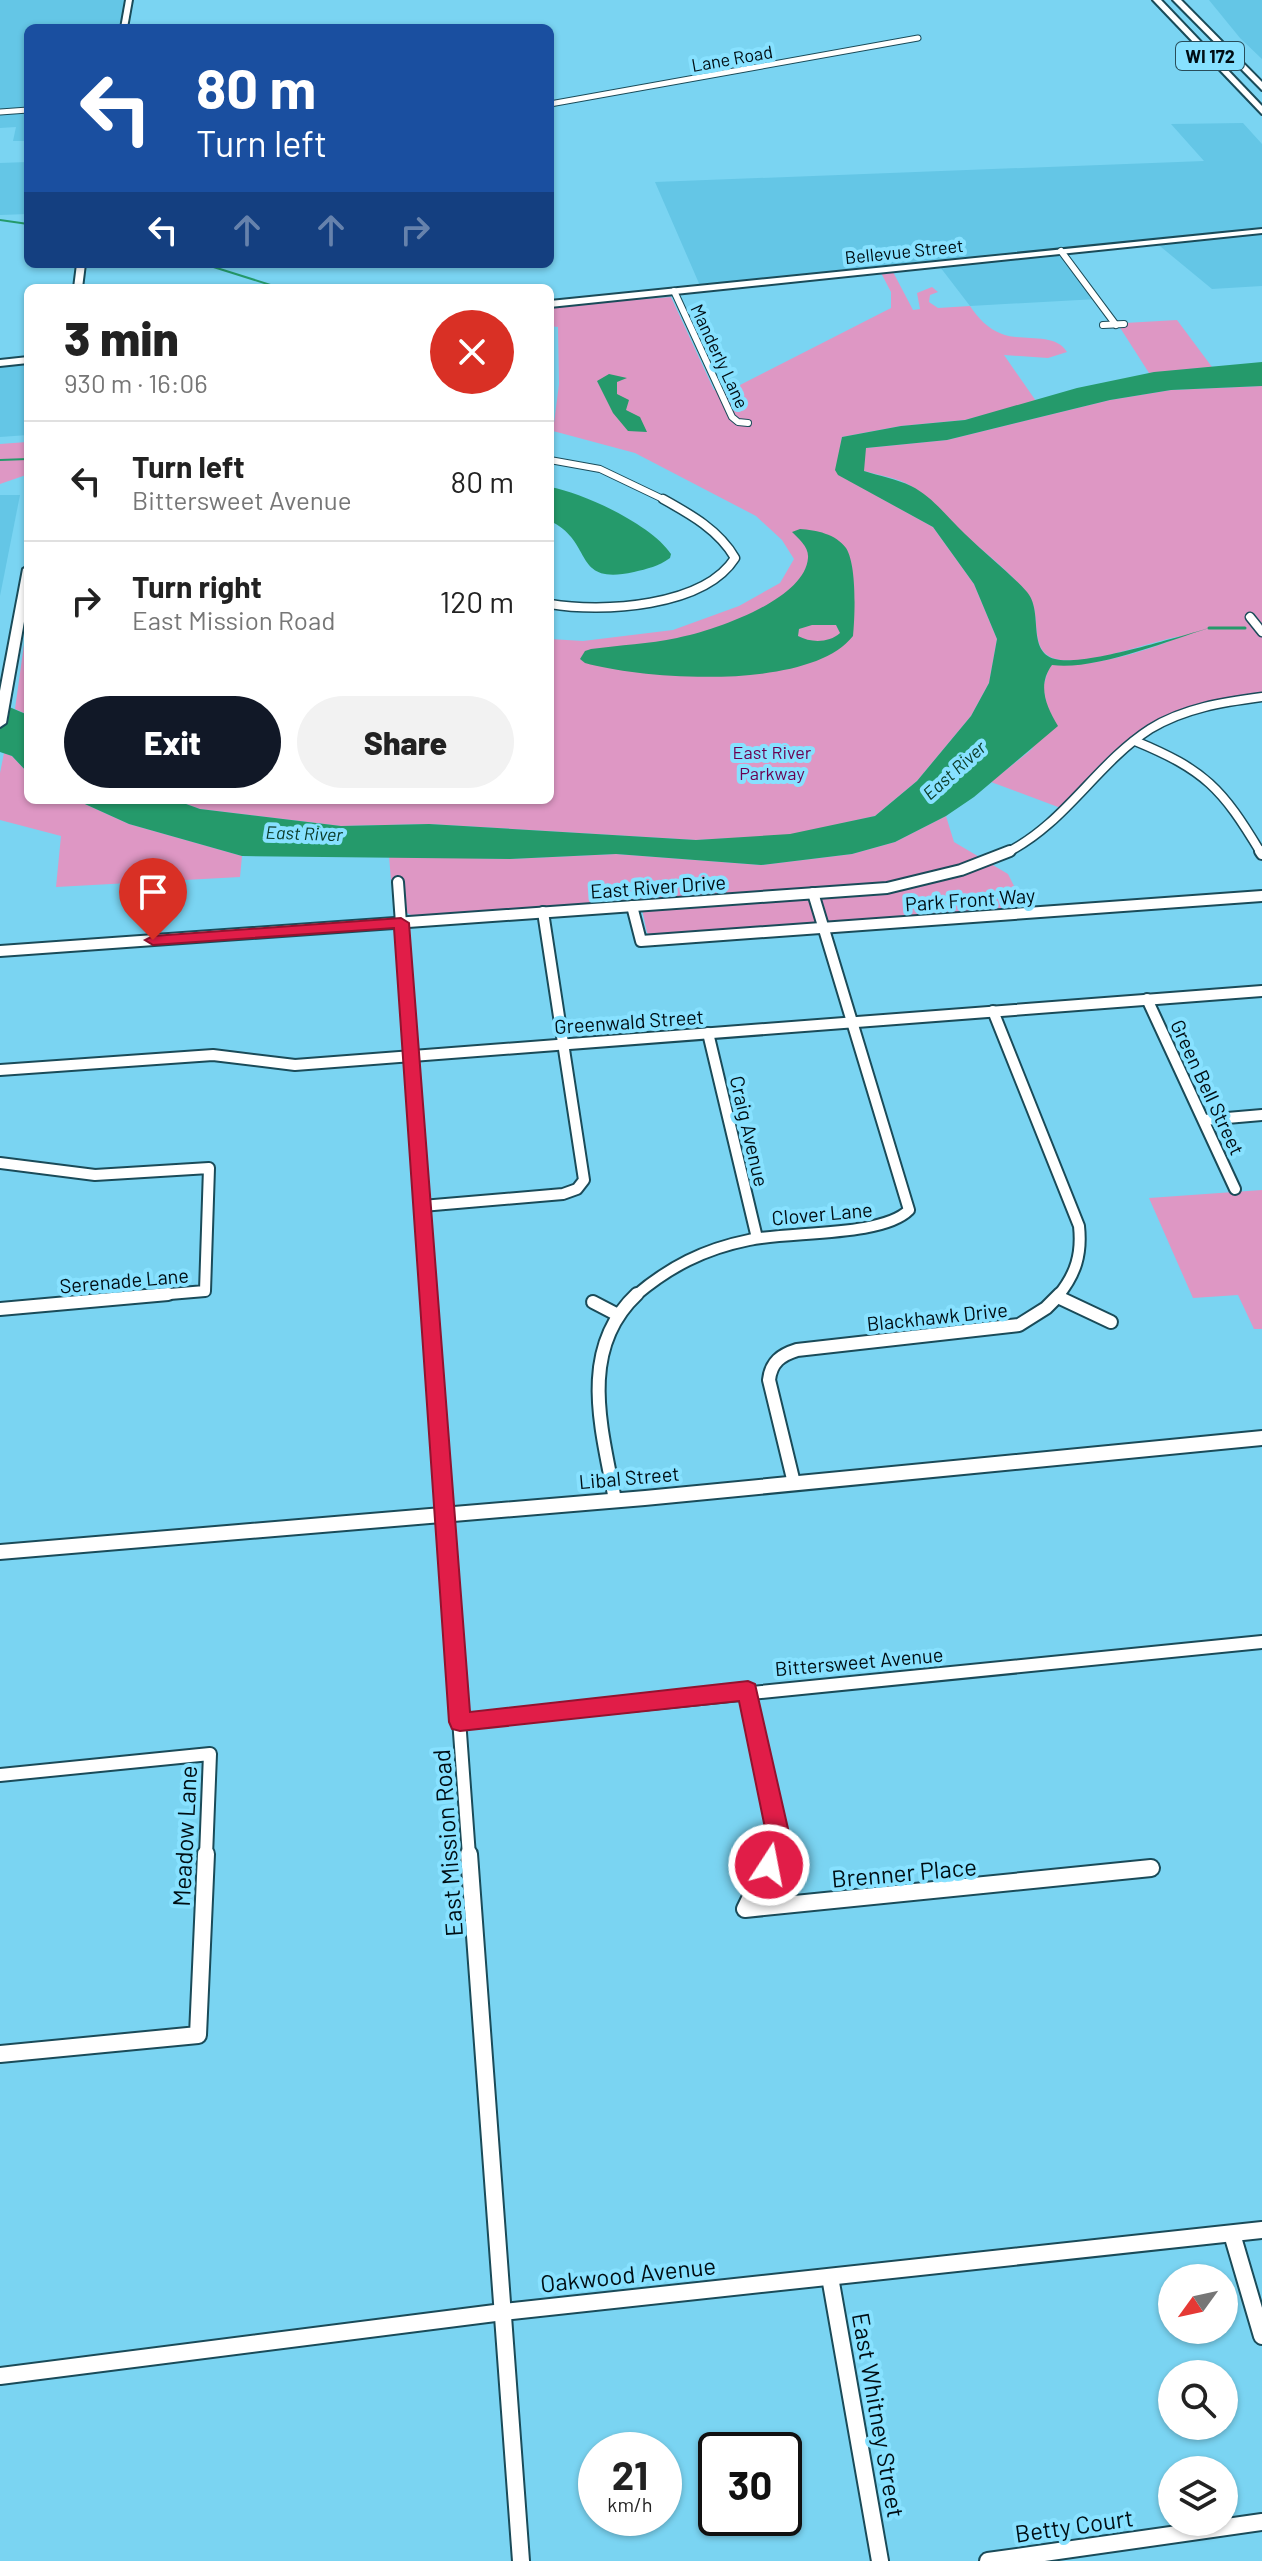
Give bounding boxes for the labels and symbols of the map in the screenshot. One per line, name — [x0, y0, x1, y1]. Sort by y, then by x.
street label: Lane Road — [690, 40, 774, 76]
road number: WI 172 — [1176, 42, 1244, 70]
street label: Bellevue Street — [844, 234, 964, 268]
street label: Manderly Lane — [686, 300, 754, 412]
water label: East River — [918, 736, 990, 804]
park label: East River Parkway — [733, 741, 812, 784]
water label: East River — [265, 821, 344, 845]
pin — [119, 858, 187, 940]
street label: East River Drive — [589, 869, 727, 903]
street label: Park Front Way — [904, 882, 1036, 916]
street label: Greenwald Street — [553, 1004, 705, 1038]
street label: Green Bell Street — [1166, 1016, 1250, 1158]
street label: Craig Avenue — [726, 1073, 774, 1189]
street label: Clover Lane — [771, 1197, 873, 1229]
street label: Serenade Lane — [58, 1262, 190, 1298]
street label: Blackhawk Drive — [865, 1297, 1009, 1335]
street label: Libal Street — [578, 1461, 680, 1493]
street label: Bittersweet Avenue — [774, 1642, 944, 1680]
street label: East Mission Road — [426, 1748, 468, 1938]
street label: Meadow Lane — [166, 1765, 202, 1907]
position arrow — [727, 1823, 811, 1907]
street label: Brenner Place — [830, 1851, 978, 1893]
street label: Oakwood Avenue — [539, 2250, 717, 2298]
north arrow — [1158, 2264, 1238, 2344]
street label: East Whitney Street — [847, 2310, 911, 2520]
speed limit sign: 30 — [698, 2432, 802, 2536]
street label: Betty Court — [1013, 2502, 1135, 2548]

